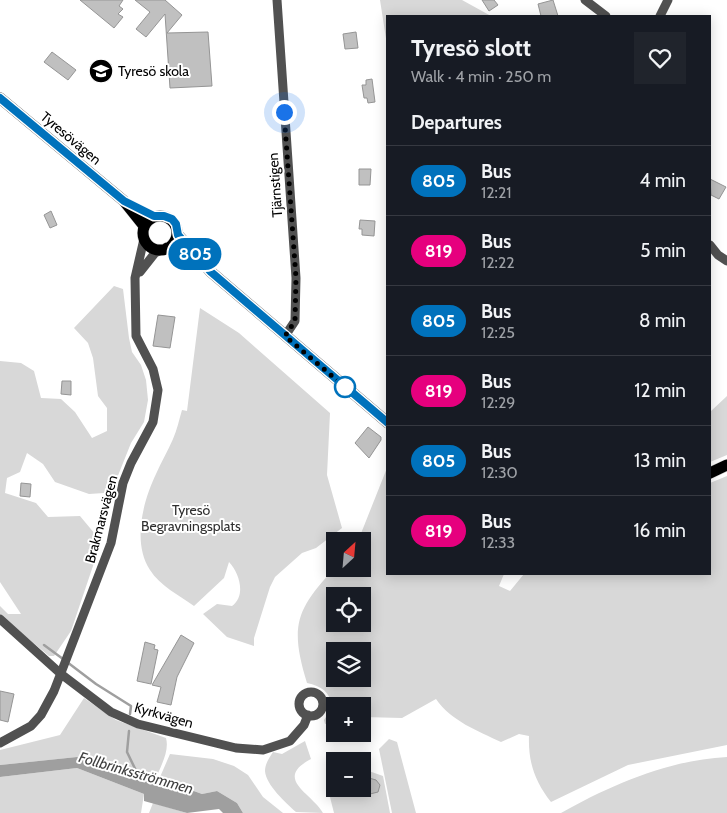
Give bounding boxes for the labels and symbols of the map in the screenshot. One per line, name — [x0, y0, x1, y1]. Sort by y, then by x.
school or university icon: Tyresö skola — [88, 58, 114, 84]
place label: Tyresö skola — [118, 62, 189, 80]
your location — [272, 100, 297, 125]
street label: Tyresövägen — [37, 107, 105, 169]
street label: Tjärnstigen — [264, 152, 286, 218]
line badge: 805 — [166, 238, 224, 270]
unlabelled marker — [334, 376, 356, 398]
street label: Brakmarsvägen — [81, 473, 121, 565]
park label: Tyresö Begravningsplats — [141, 501, 241, 535]
north arrow — [326, 532, 371, 578]
street label: Kyrkvägen — [132, 698, 196, 732]
water label: Follbrinksströmmen — [77, 748, 195, 798]

